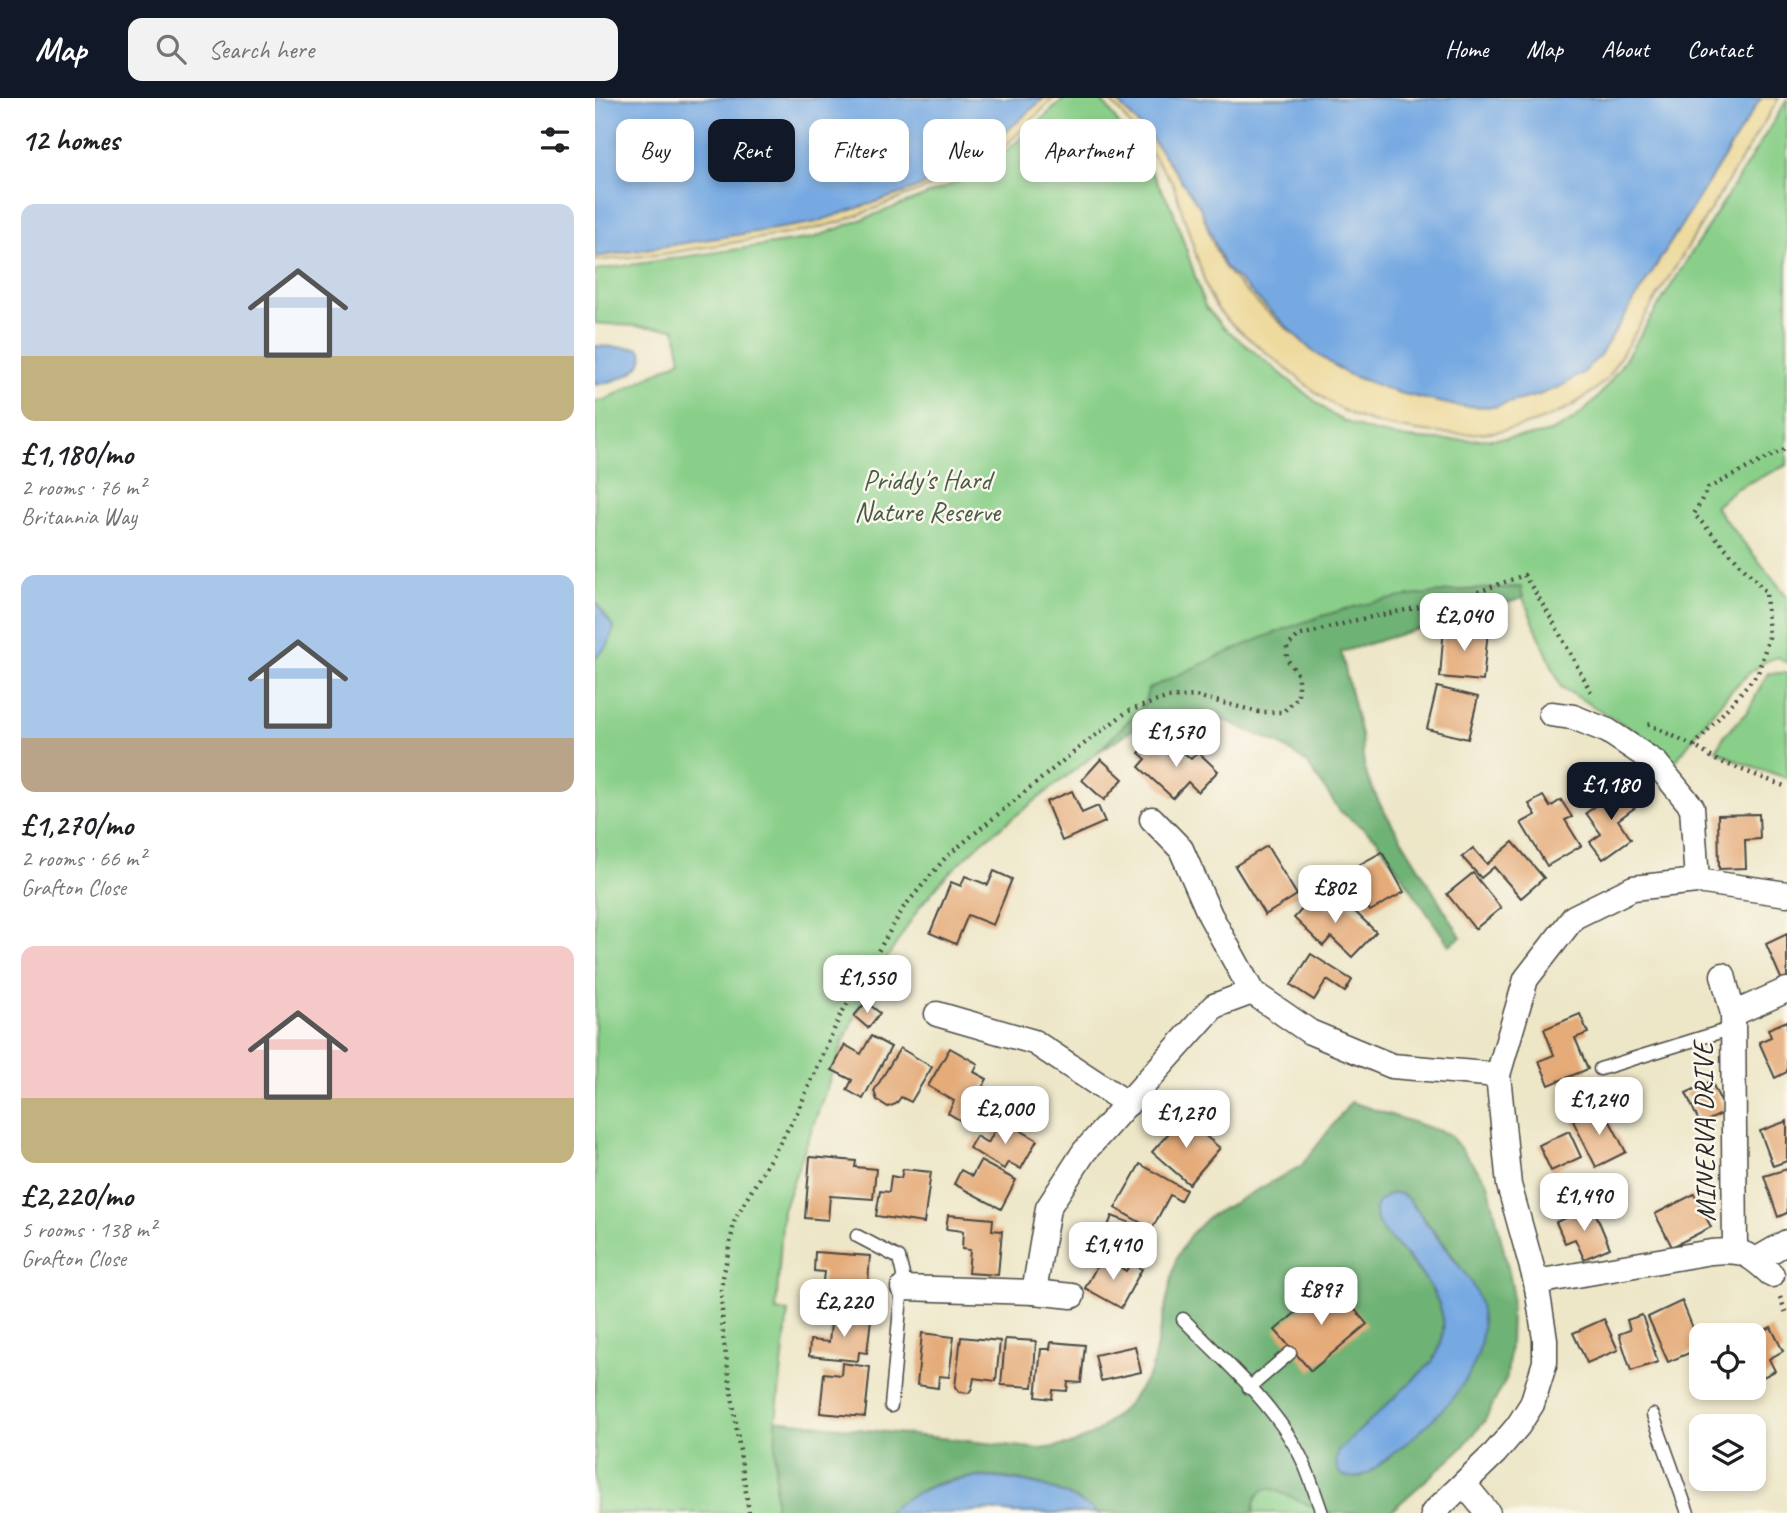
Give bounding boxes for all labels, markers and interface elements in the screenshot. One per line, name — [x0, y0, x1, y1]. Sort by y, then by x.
search box — [128, 18, 618, 81]
text: Map — [35, 28, 86, 70]
icon: search — [152, 30, 190, 68]
text: Search here — [208, 33, 314, 66]
text: Home — [1445, 34, 1488, 64]
text: Map — [1526, 34, 1563, 64]
text: About — [1601, 34, 1649, 64]
text: Contact — [1687, 34, 1752, 64]
chip: Buy — [616, 119, 694, 182]
chip: Rent — [708, 119, 795, 182]
chip: Filters — [809, 119, 909, 182]
chip: New — [923, 119, 1006, 182]
chip: Apartment — [1020, 119, 1156, 182]
text: 12 homes — [21, 121, 119, 159]
icon: filters — [536, 121, 574, 159]
icon: home — [235, 250, 361, 376]
text: £1,180/mo — [21, 435, 133, 473]
park label: Priddy's Hard Nature Reserve — [854, 462, 1002, 529]
text: 2 rooms · 76 m² — [21, 473, 145, 502]
text: Britannia Way — [21, 502, 137, 531]
pin: £2,040 — [1407, 594, 1521, 653]
text: £2,040 — [1436, 601, 1492, 630]
icon: home — [235, 621, 361, 747]
pin: £1,570 — [1119, 710, 1233, 769]
text: £1,570 — [1148, 717, 1204, 746]
pin: £1,180 — [1554, 762, 1668, 822]
text: £1,180 — [1583, 770, 1639, 799]
text: £1,270/mo — [21, 806, 133, 844]
text: 2 rooms · 66 m² — [21, 844, 145, 873]
pin: £802 — [1294, 866, 1376, 925]
text: Grafton Close — [21, 873, 126, 902]
text: £802 — [1314, 873, 1356, 902]
pin: £1,550 — [810, 956, 924, 1015]
text: £1,550 — [839, 963, 895, 992]
icon: home — [235, 992, 361, 1118]
street label: MINERVA DRIVE — [1685, 1038, 1723, 1222]
pin: £1,240 — [1542, 1077, 1656, 1137]
text: £1,240 — [1571, 1085, 1627, 1114]
pin: £2,000 — [948, 1086, 1062, 1146]
pin: £1,270 — [1129, 1090, 1243, 1150]
text: £2,000 — [977, 1094, 1033, 1123]
text: £1,270 — [1158, 1098, 1214, 1127]
pin: £1,490 — [1527, 1174, 1641, 1233]
text: £2,220/mo — [21, 1177, 133, 1215]
text: £1,490 — [1556, 1181, 1612, 1210]
text: 5 rooms · 138 m² — [21, 1215, 156, 1244]
pin: £1,410 — [1056, 1222, 1170, 1282]
text: £1,410 — [1085, 1230, 1141, 1259]
text: Grafton Close — [21, 1244, 126, 1273]
pin: £897 — [1280, 1268, 1362, 1327]
text: £897 — [1300, 1275, 1342, 1304]
pin: £2,220 — [787, 1280, 901, 1339]
text: £2,220 — [816, 1287, 872, 1316]
map controls — [1689, 1323, 1766, 1491]
button: locate — [1689, 1323, 1766, 1400]
button: layers — [1689, 1414, 1766, 1491]

